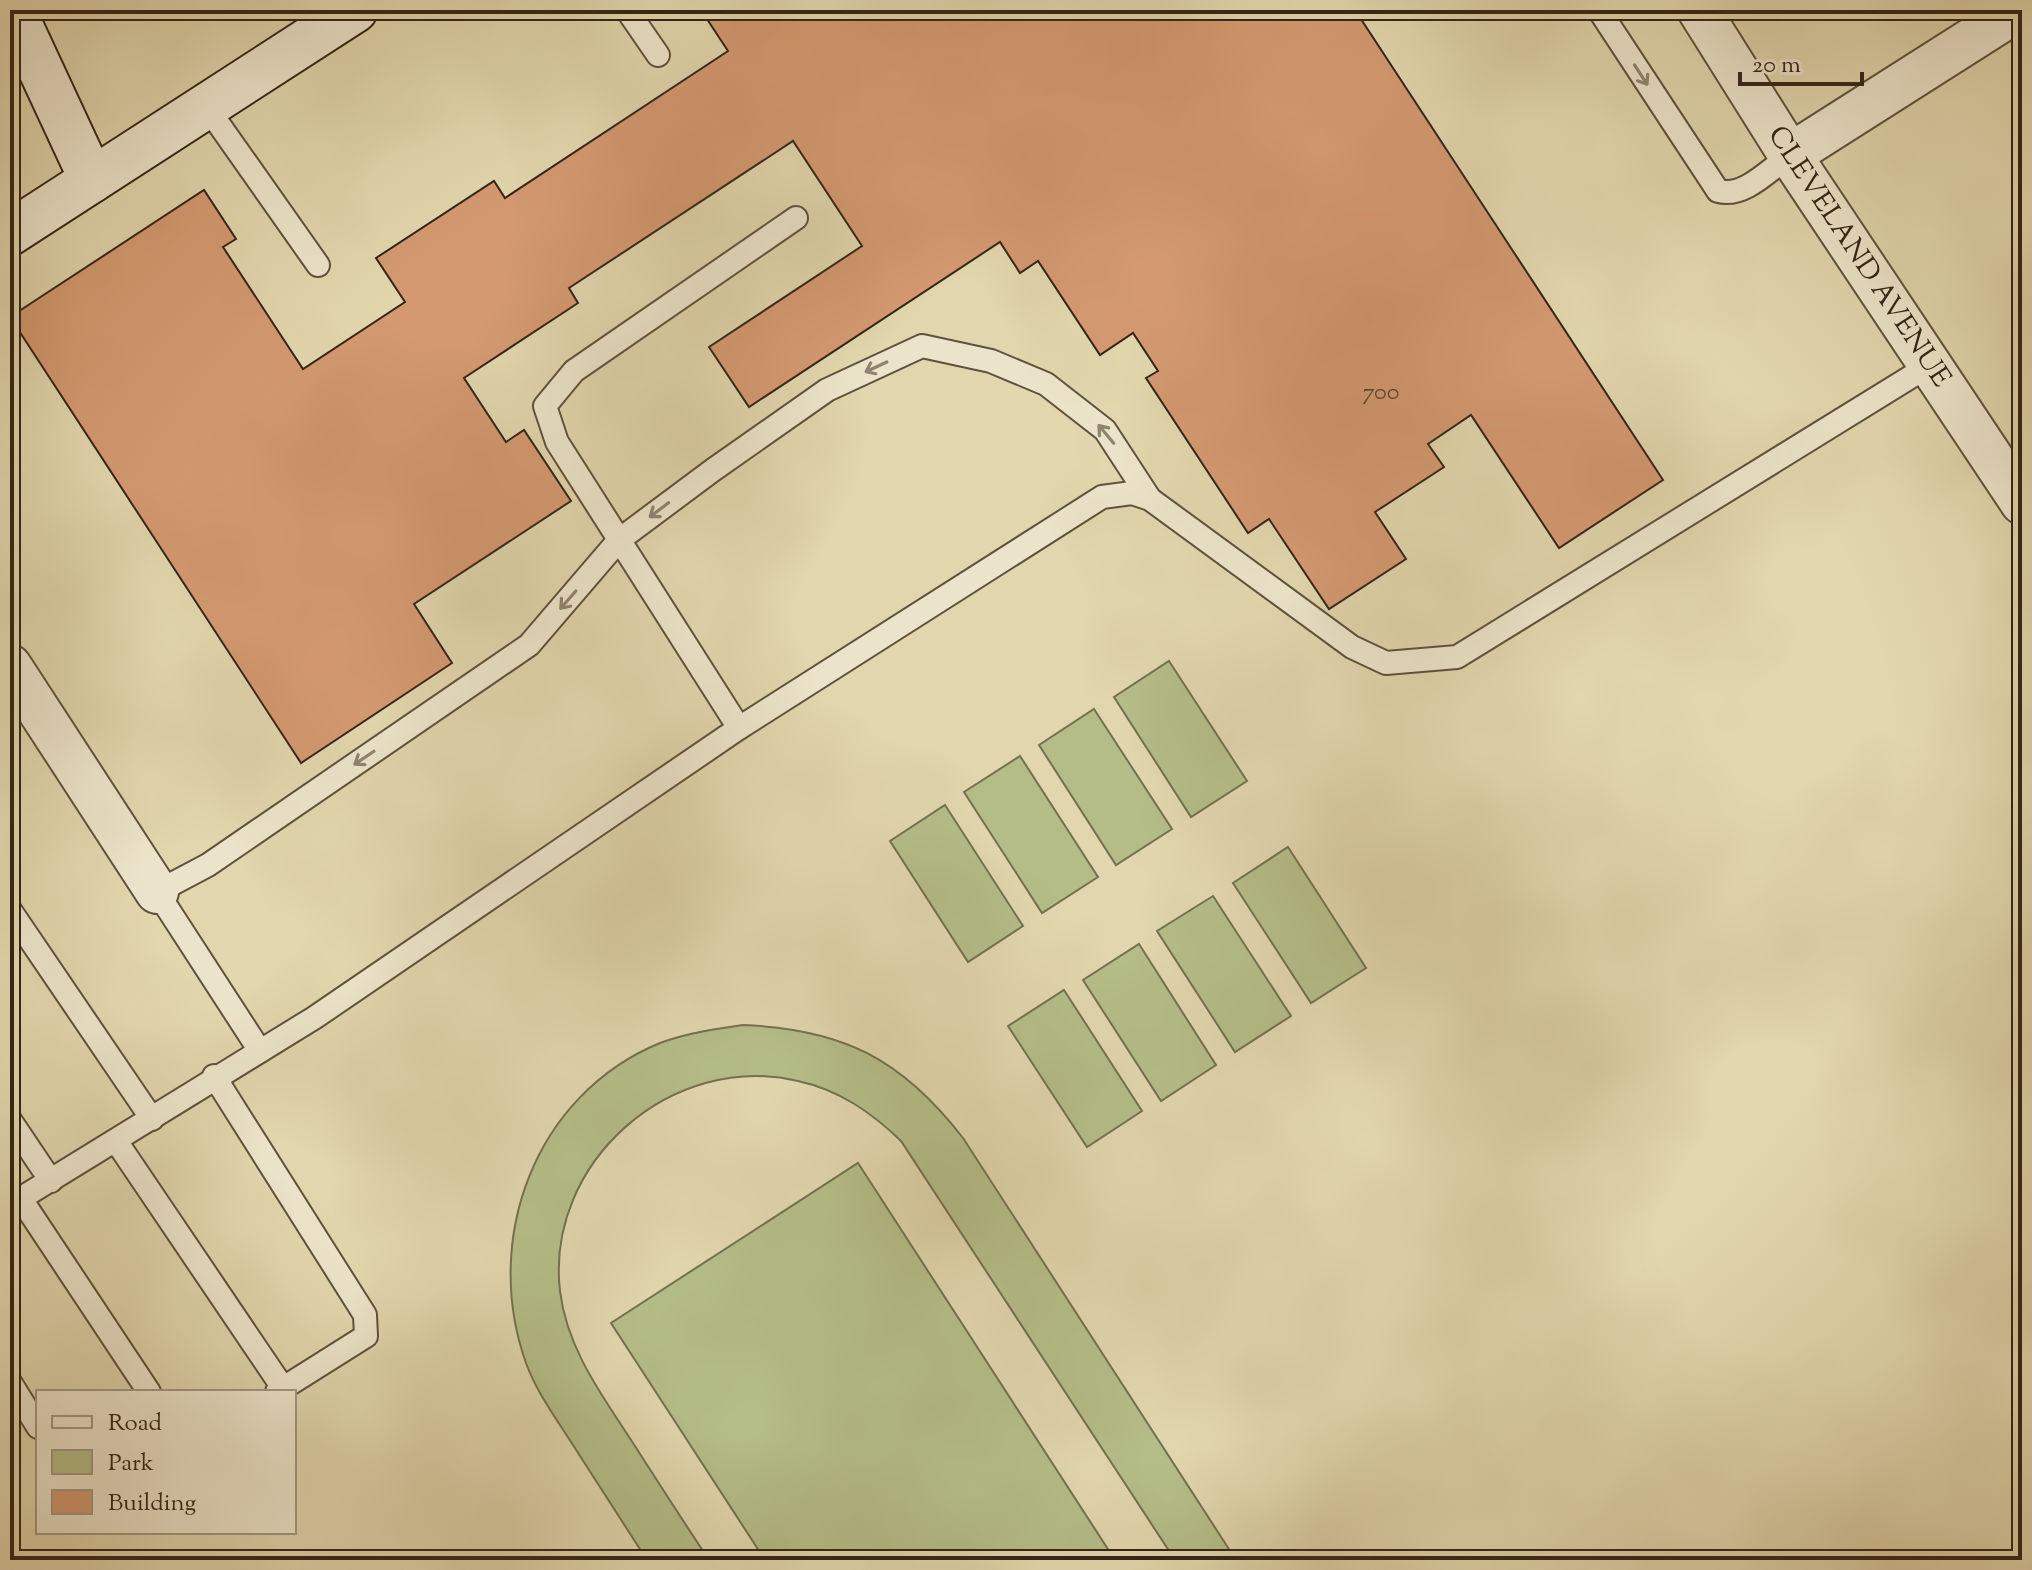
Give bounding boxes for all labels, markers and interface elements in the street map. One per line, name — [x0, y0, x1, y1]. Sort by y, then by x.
scale bar — [1740, 36, 1862, 86]
text: 20 m — [1752, 49, 1801, 83]
one-way arrow — [1634, 63, 1650, 86]
street label: CLEVELAND AVENUE — [1757, 119, 1960, 396]
one-way arrow — [864, 360, 888, 375]
house number: 700 — [1363, 376, 1399, 410]
one-way arrow — [1097, 425, 1115, 445]
one-way arrow — [649, 502, 671, 519]
one-way arrow — [559, 589, 577, 609]
one-way arrow — [353, 750, 375, 766]
legend — [36, 1390, 296, 1534]
text: Road — [108, 1407, 162, 1441]
text: Park — [108, 1447, 154, 1481]
text: Building — [108, 1487, 197, 1521]

